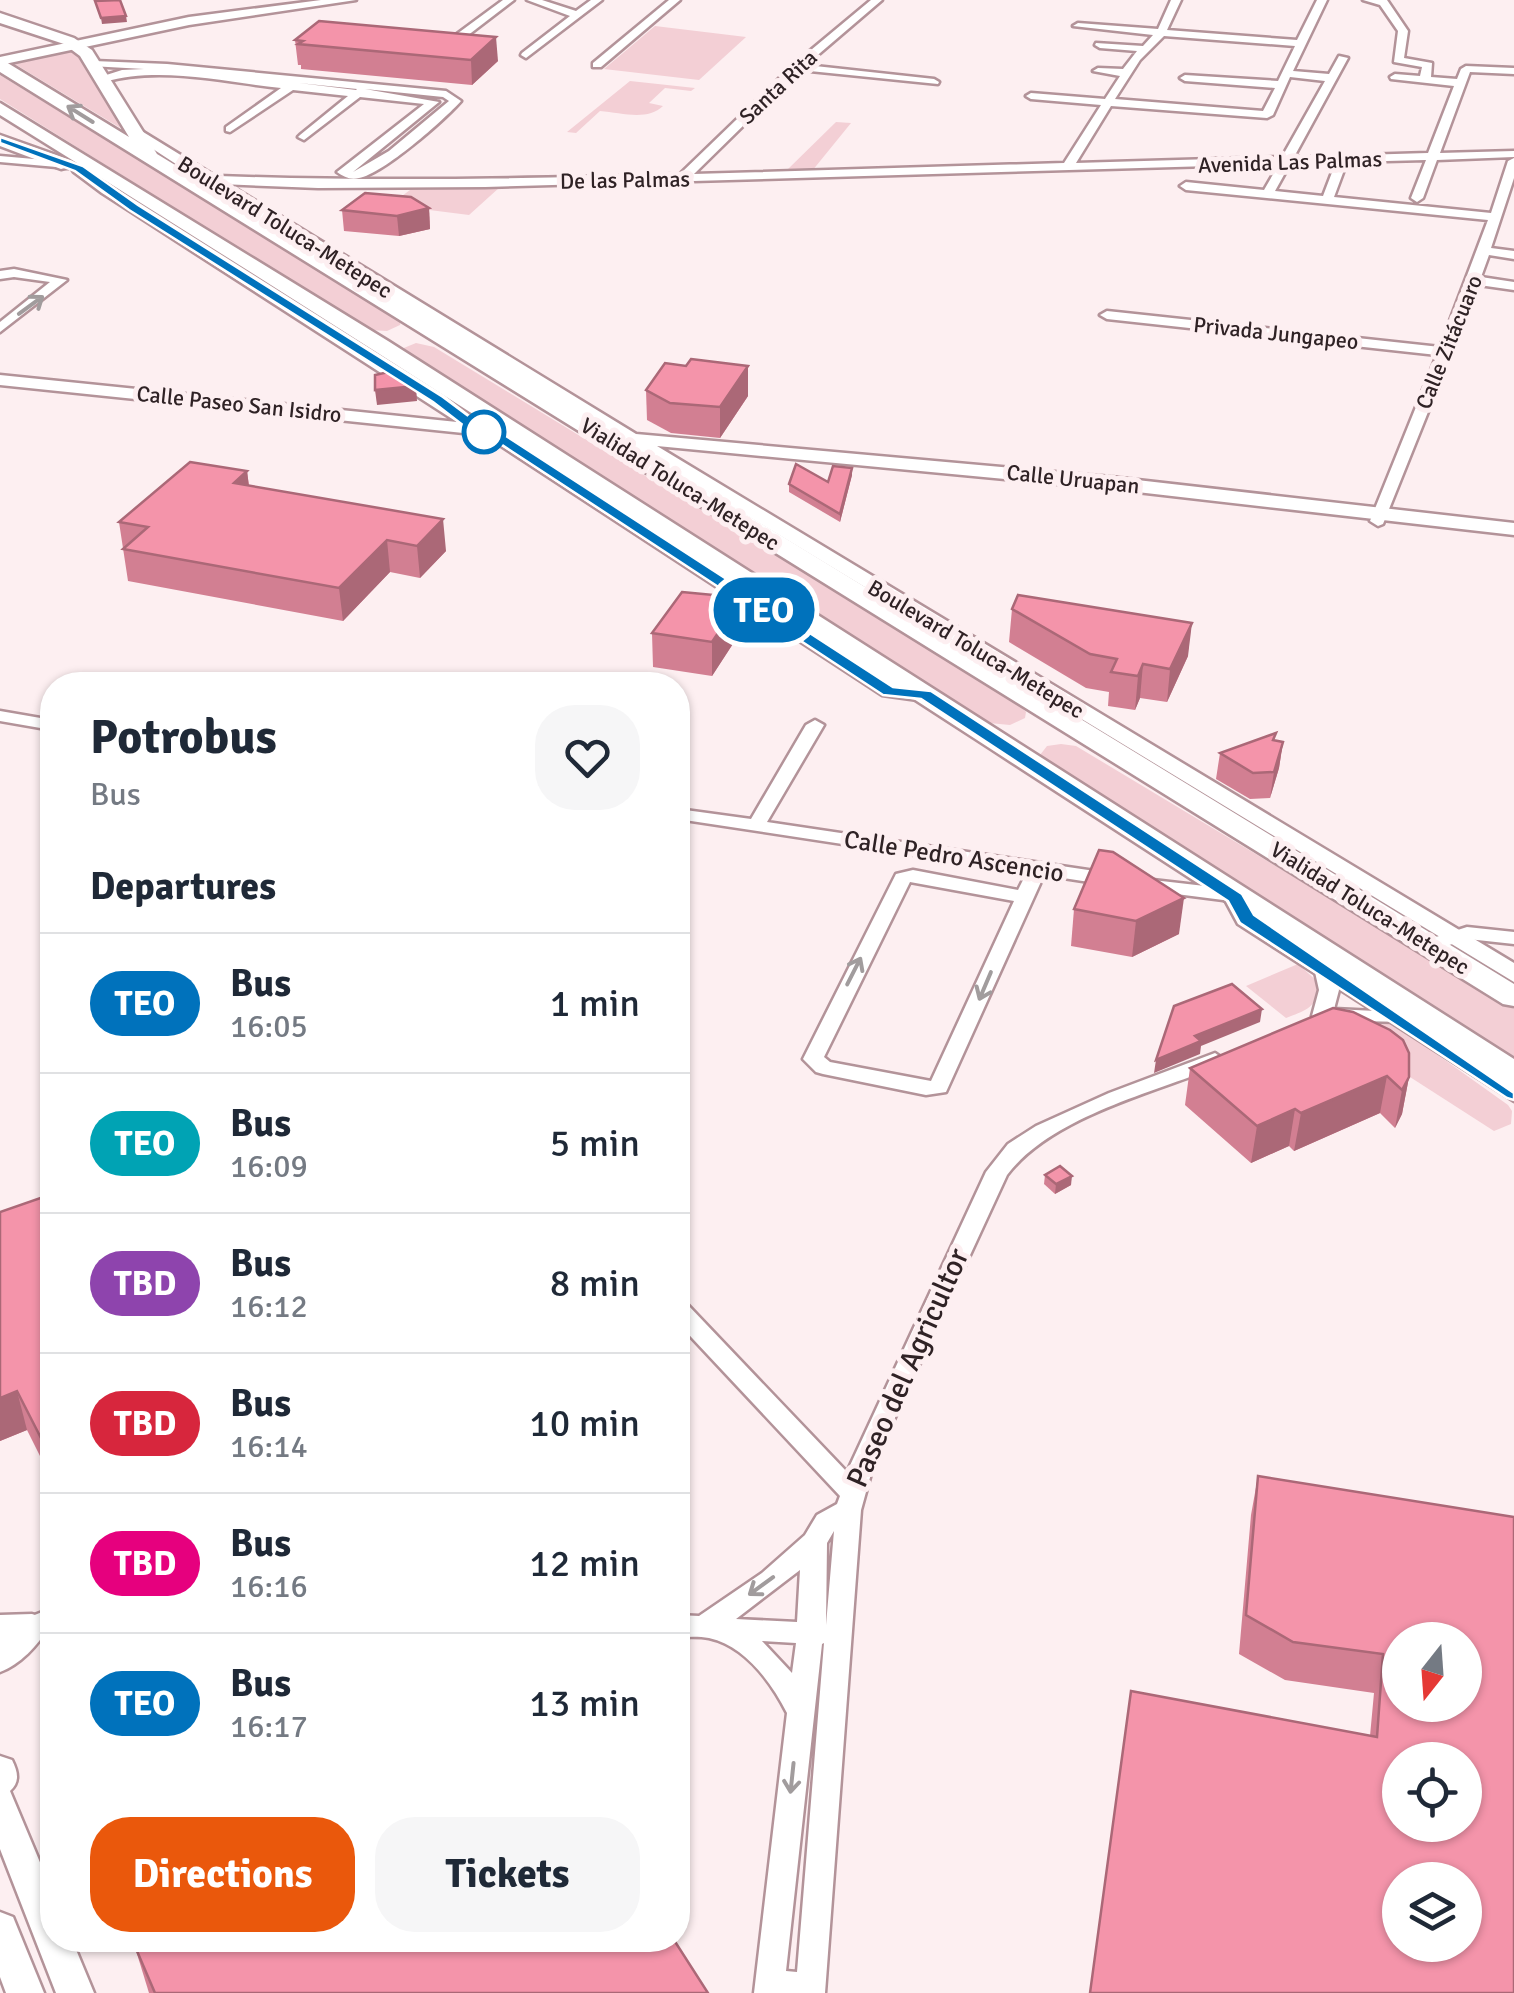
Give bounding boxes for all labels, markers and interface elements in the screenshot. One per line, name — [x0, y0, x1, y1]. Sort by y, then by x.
street label: Santa Rita — [733, 44, 823, 130]
one-way arrow — [66, 104, 95, 125]
street label: Avenida Las Palmas — [1197, 145, 1383, 179]
street label: Boulevard Toluca-Metepec — [173, 150, 397, 304]
street label: De las Palmas — [560, 165, 690, 195]
street label: Calle Zitácuaro — [1410, 271, 1488, 413]
one-way arrow — [17, 294, 45, 315]
street label: Privada Jungapeo — [1192, 311, 1360, 355]
street label: Calle Paseo San Isidro — [135, 380, 343, 428]
unlabelled marker — [463, 411, 505, 453]
street label: Vialidad Toluca-Metepec — [576, 412, 784, 556]
street label: Calle Uruapan — [1005, 459, 1141, 499]
street label: Boulevard Toluca-Metepec — [863, 574, 1089, 724]
line badge: TEO — [706, 578, 822, 642]
text: TEO — [734, 589, 794, 632]
button: heart — [535, 705, 640, 810]
text: Potrobus — [90, 708, 277, 767]
text: Bus — [90, 775, 141, 814]
street label: Calle Pedro Ascencio — [842, 823, 1066, 889]
street label: Vialidad Toluca-Metepec — [1266, 836, 1474, 980]
text: Departures — [90, 863, 276, 910]
one-way arrow — [846, 957, 865, 987]
text: Bus — [230, 960, 291, 1007]
one-way arrow — [975, 970, 993, 1001]
text: 1 min — [550, 980, 640, 1027]
text: TEO — [115, 982, 175, 1025]
text: 16:05 — [230, 1007, 308, 1046]
text: Bus — [230, 1100, 291, 1147]
text: 5 min — [550, 1120, 640, 1167]
text: TEO — [115, 1122, 175, 1165]
text: 16:09 — [230, 1147, 308, 1186]
text: Bus — [230, 1240, 291, 1287]
street label: Paseo del Agricultor — [839, 1243, 977, 1493]
text: 8 min — [550, 1260, 640, 1307]
text: TBD — [114, 1262, 176, 1305]
text: 16:12 — [230, 1287, 308, 1326]
text: Bus — [230, 1380, 291, 1427]
text: 10 min — [529, 1400, 640, 1447]
text: TBD — [114, 1402, 176, 1445]
text: 16:14 — [230, 1427, 308, 1466]
text: Bus — [230, 1520, 291, 1567]
text: 12 min — [529, 1540, 640, 1587]
text: TBD — [114, 1542, 176, 1585]
text: 16:16 — [230, 1567, 308, 1606]
one-way arrow — [748, 1576, 775, 1597]
north arrow — [1382, 1622, 1482, 1722]
map controls — [1382, 1622, 1482, 1962]
text: Bus — [230, 1660, 291, 1707]
text: 13 min — [529, 1680, 640, 1727]
text: TEO — [115, 1682, 175, 1725]
text: 16:17 — [230, 1707, 308, 1746]
button: locate — [1382, 1742, 1482, 1842]
one-way arrow — [783, 1761, 802, 1794]
button: Directions — [90, 1817, 355, 1932]
button: Tickets — [375, 1817, 640, 1932]
button: layers — [1382, 1862, 1482, 1962]

